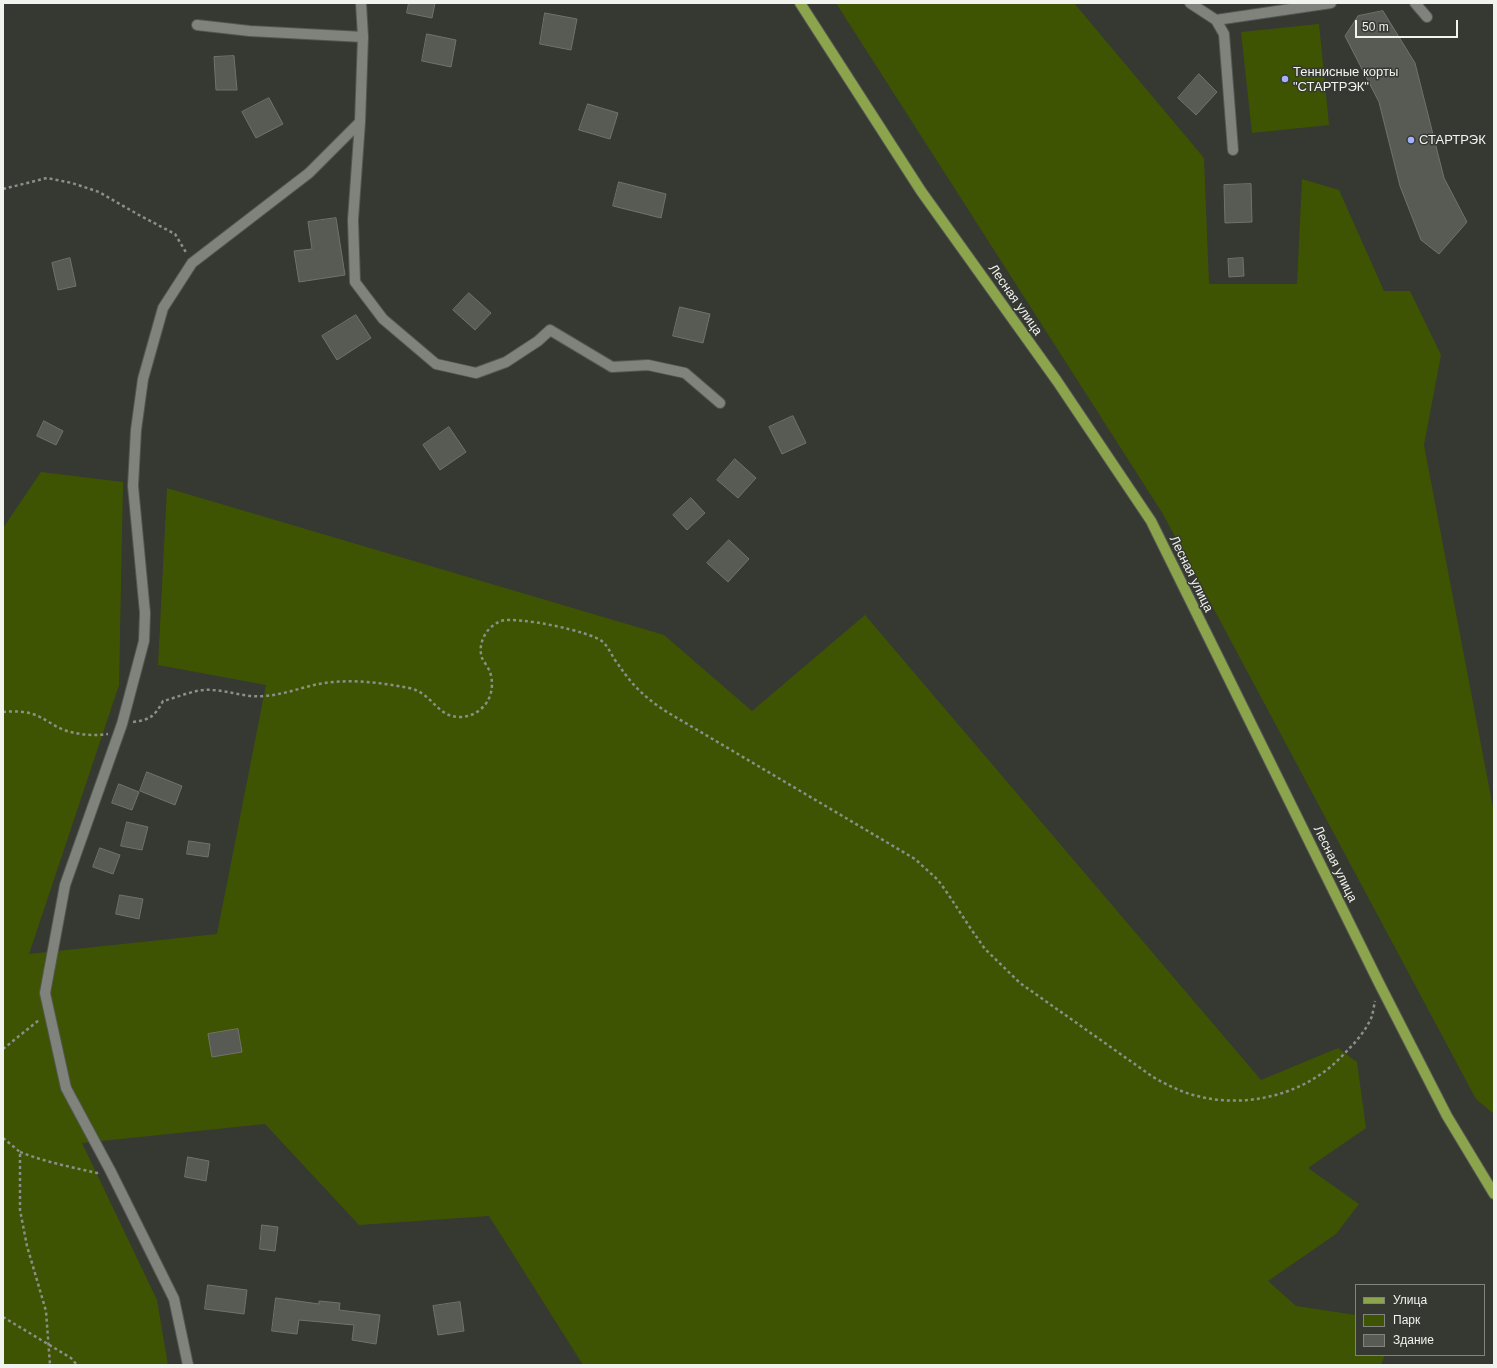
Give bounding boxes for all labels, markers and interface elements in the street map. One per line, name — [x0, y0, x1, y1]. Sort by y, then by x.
scale bar — [1357, 12, 1460, 38]
text: 50 m — [1362, 20, 1389, 34]
place label: Теннисные корты "СТАРТРЭК" — [1293, 64, 1398, 95]
marker: Теннисные корты "СТАРТРЭК" — [1280, 74, 1290, 84]
place label: СТАРТРЭК — [1419, 132, 1486, 148]
marker: СТАРТРЭК — [1406, 135, 1416, 145]
street label: Лесная улица — [985, 262, 1045, 338]
street label: Лесная улица — [1166, 533, 1216, 615]
street label: Лесная улица — [1310, 823, 1360, 905]
legend — [1355, 1284, 1485, 1356]
text: Улица — [1393, 1293, 1427, 1307]
text: Парк — [1393, 1313, 1420, 1327]
text: Здание — [1393, 1333, 1434, 1347]

